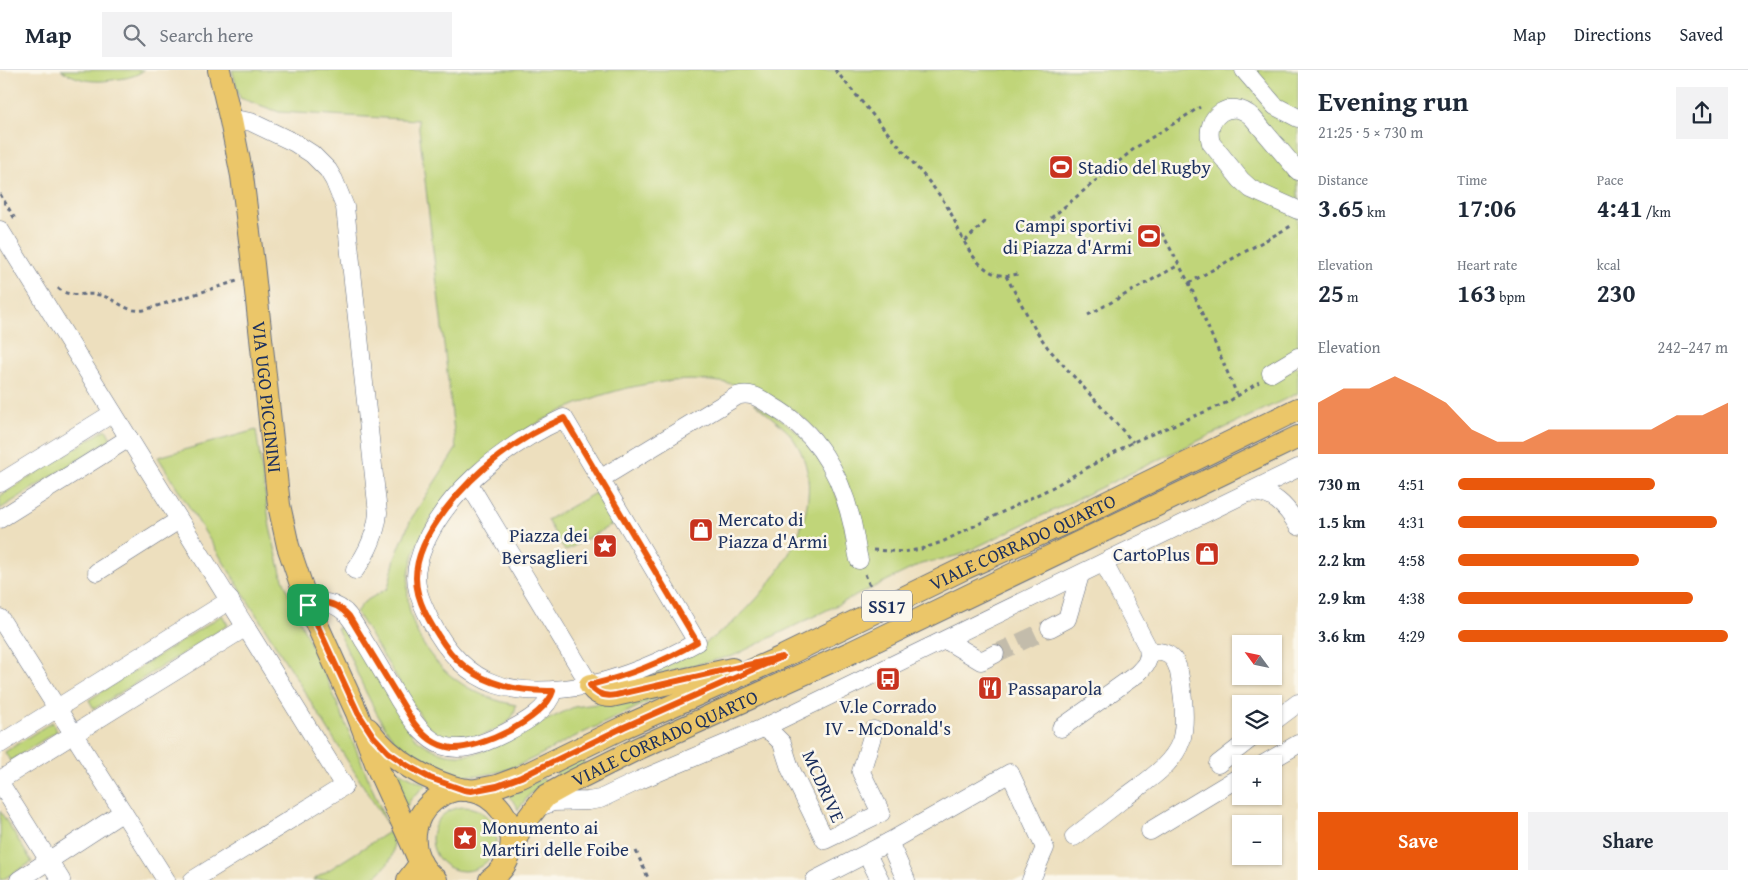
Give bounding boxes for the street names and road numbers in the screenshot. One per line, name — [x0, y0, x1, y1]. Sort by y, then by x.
street label: VIA UGO PICCININI — [245, 320, 289, 475]
street label: VIALE CORRADO QUARTO — [924, 486, 1120, 597]
road number: SS17 — [862, 590, 912, 622]
street label: VIALE CORRADO QUARTO — [567, 682, 762, 794]
street label: MCDRIVE — [796, 745, 852, 827]

